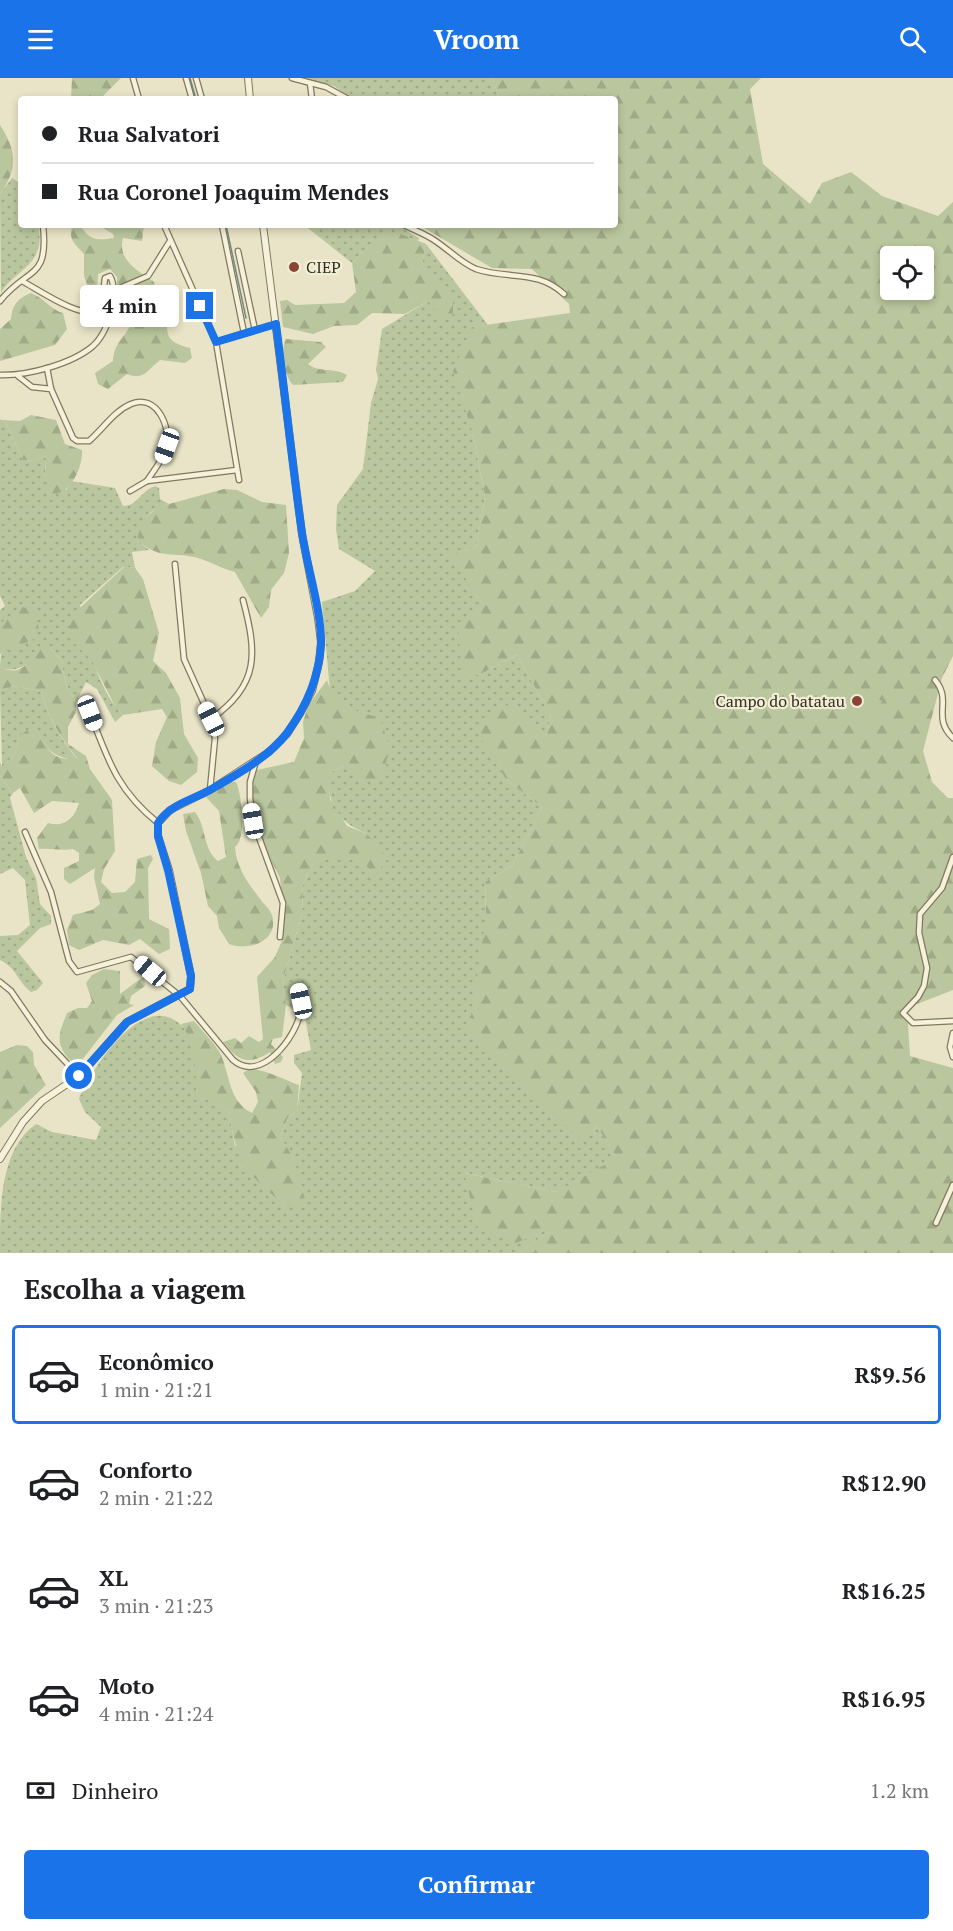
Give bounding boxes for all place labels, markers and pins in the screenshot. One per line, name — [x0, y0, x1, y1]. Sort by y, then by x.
place label: CIEP — [306, 256, 341, 278]
marker: CIEP — [287, 260, 301, 274]
place label: Campo do batatau — [715, 690, 845, 712]
marker: Campo do batatau — [850, 694, 864, 708]

